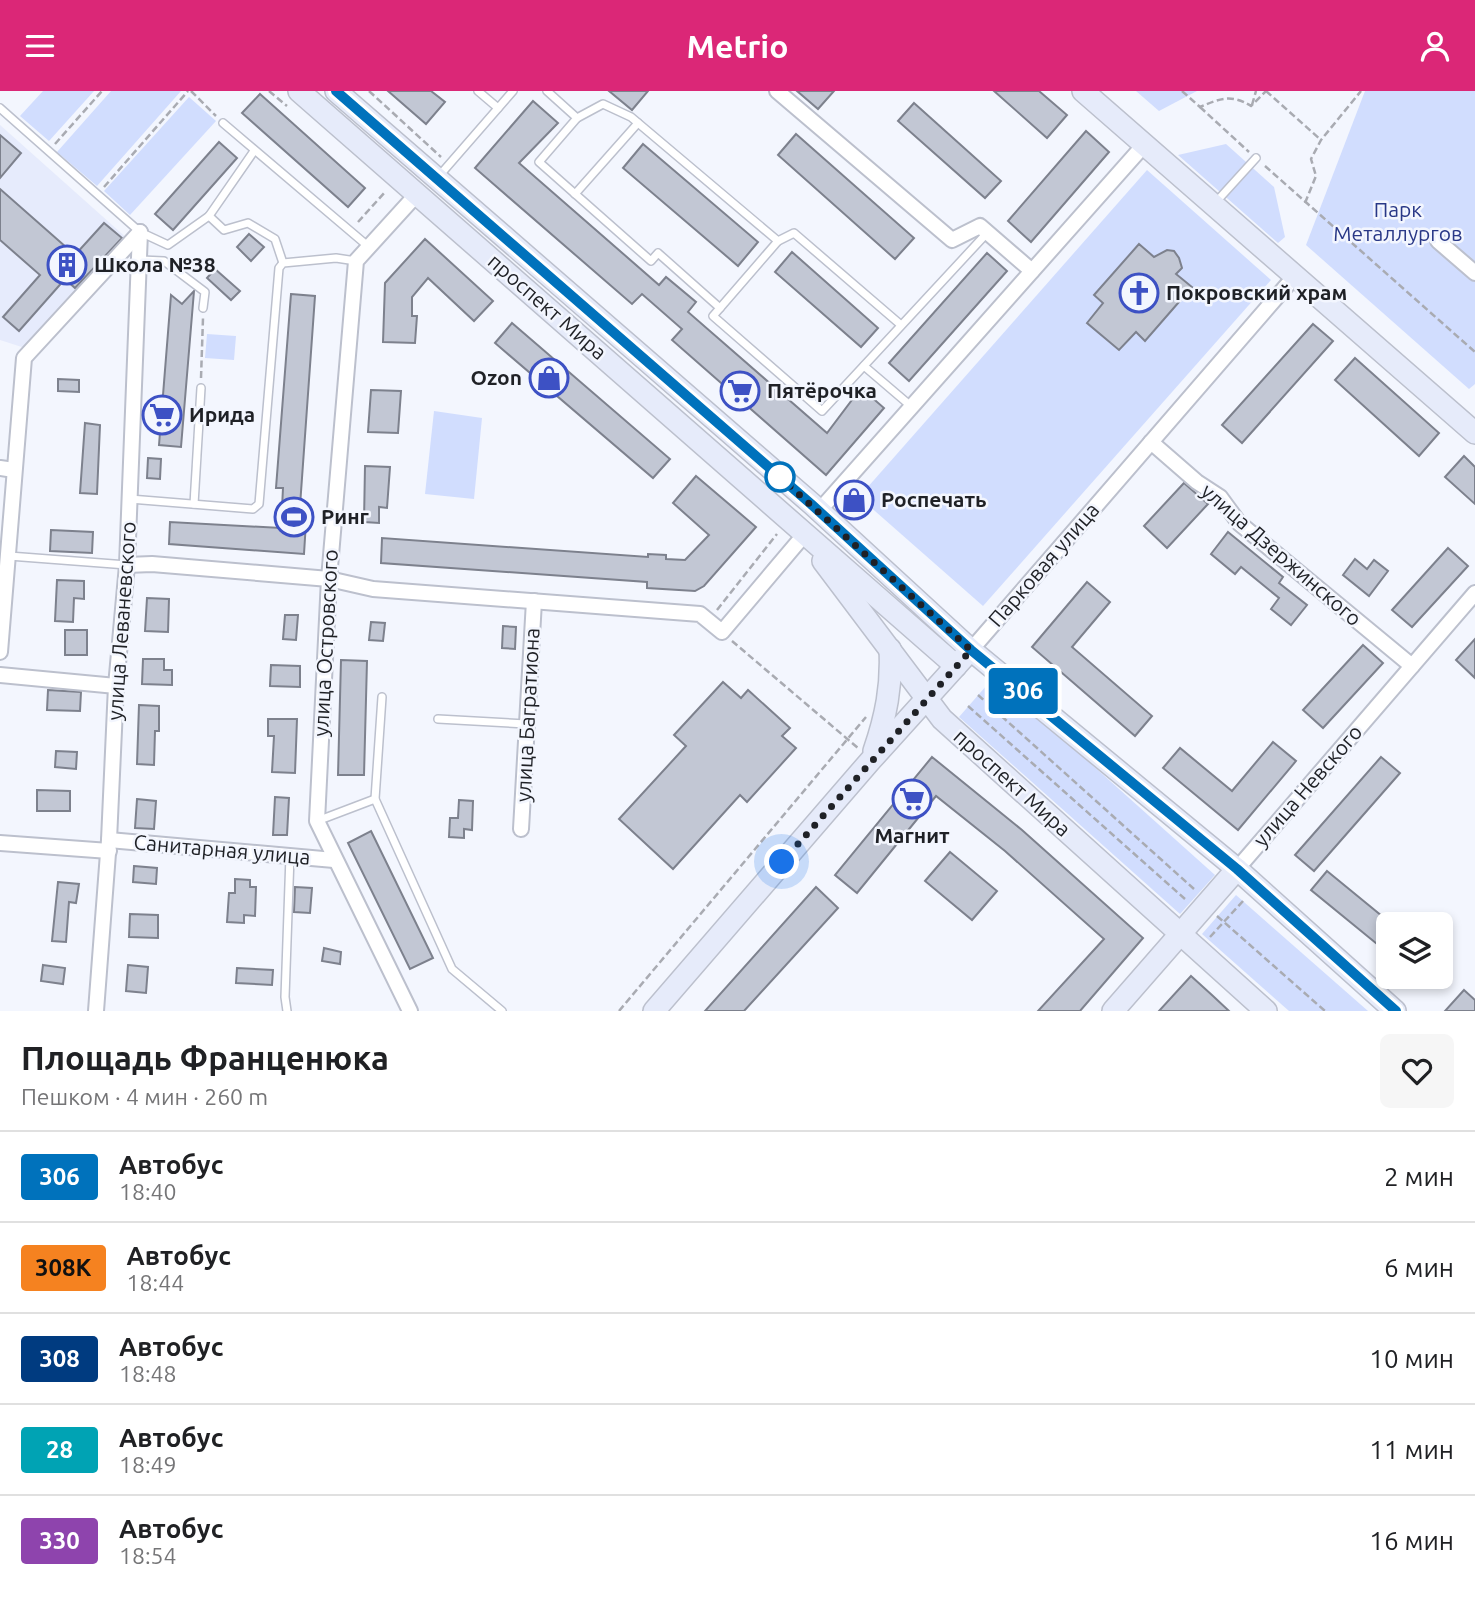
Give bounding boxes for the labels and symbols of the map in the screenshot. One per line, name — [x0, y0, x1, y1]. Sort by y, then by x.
park label: Парк Металлургов — [1333, 197, 1463, 245]
building icon: Школа №38 — [46, 244, 88, 286]
street label: проспект Мира — [484, 248, 612, 364]
place label: Школа №38 — [94, 252, 216, 276]
church icon: Покровский храм — [1118, 272, 1160, 314]
place label: Покровский храм — [1166, 280, 1347, 304]
shop icon: Ozon — [528, 357, 570, 399]
place label: Ozon — [471, 365, 522, 389]
supermarket icon: Пятёрочка — [719, 370, 761, 412]
place label: Пятёрочка — [767, 378, 877, 402]
supermarket icon: Ирида — [141, 394, 183, 436]
place label: Ирида — [189, 402, 255, 426]
unlabelled marker — [765, 462, 795, 492]
street label: улица Дзержинского — [1197, 478, 1367, 630]
shop icon: Роспечать — [833, 479, 875, 521]
place label: Роспечать — [881, 487, 987, 511]
sports icon: Ринг — [273, 496, 315, 538]
street label: Парковая улица — [983, 498, 1104, 631]
place label: Ринг — [321, 504, 370, 528]
street label: улица Леваневского — [102, 521, 140, 721]
street label: улица Островского — [308, 549, 342, 737]
street label: улица Багратиона — [510, 627, 544, 803]
line badge: 306 — [983, 668, 1063, 714]
street label: улица Невского — [1248, 720, 1367, 851]
street label: проспект Мира — [949, 724, 1076, 841]
supermarket icon: Магнит — [891, 778, 933, 820]
place label: Магнит — [874, 823, 950, 847]
street label: Санитарная улица — [133, 829, 312, 869]
your location — [764, 844, 799, 879]

